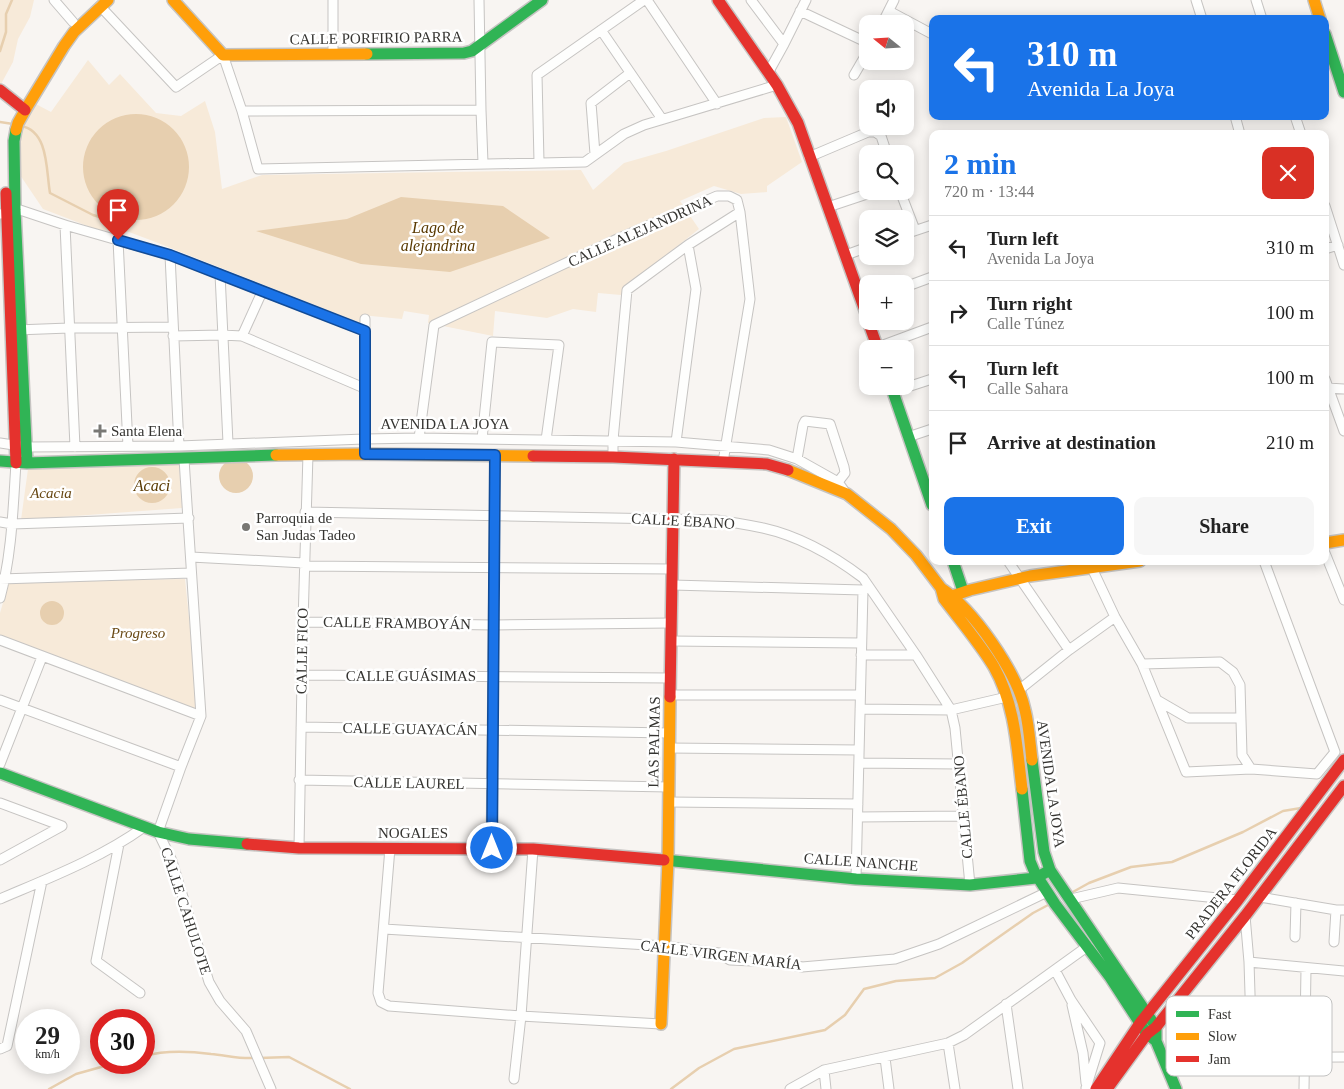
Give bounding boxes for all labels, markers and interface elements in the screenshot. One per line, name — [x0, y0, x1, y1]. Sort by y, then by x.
north arrow — [859, 15, 914, 70]
map controls — [859, 15, 914, 395]
street label: CALLE PORFIRIO PARRA — [289, 28, 463, 48]
icon: left — [944, 35, 1009, 100]
text: 310 m — [1027, 35, 1117, 74]
text: Avenida La Joya — [1027, 76, 1174, 101]
button: sound — [859, 80, 914, 135]
button: search — [859, 145, 914, 200]
text: 2 min — [944, 147, 1017, 180]
button: close — [1262, 147, 1314, 199]
text: 720 m · 13:44 — [944, 183, 1034, 200]
pin — [97, 189, 139, 240]
street label: CALLE ALEJANDRINA — [566, 192, 714, 270]
icon: arrive — [104, 196, 132, 224]
button: layers — [859, 210, 914, 265]
water label: Lago de alejandrina — [401, 219, 475, 255]
text: Turn left — [987, 228, 1059, 249]
icon: left — [944, 234, 972, 262]
text: 310 m — [1266, 237, 1314, 258]
text: Avenida La Joya — [987, 250, 1094, 267]
button: + — [859, 275, 914, 330]
text: Turn right — [987, 293, 1072, 314]
icon: right — [944, 299, 972, 327]
text: 100 m — [1266, 302, 1314, 323]
text: Calle Túnez — [987, 315, 1064, 332]
button: − — [859, 340, 914, 395]
text: Turn left — [987, 358, 1059, 379]
icon: left — [944, 364, 972, 392]
text: 100 m — [1266, 367, 1314, 388]
text: Calle Sahara — [987, 380, 1068, 397]
street label: AVENIDA LA JOYA — [381, 416, 510, 432]
place label: Santa Elena — [111, 423, 183, 439]
marker: Santa Elena — [93, 424, 107, 438]
icon: arrive — [944, 429, 972, 457]
text: Arrive at destination — [987, 432, 1156, 453]
text: 210 m — [1266, 432, 1314, 453]
water label: Acaci — [133, 477, 170, 494]
park label: Acacia — [29, 485, 72, 501]
button: Exit — [944, 497, 1124, 555]
button: Share — [1134, 497, 1314, 555]
place label: Parroquia de San Judas Tadeo — [256, 510, 356, 543]
street label: CALLE ÉBANO — [631, 510, 735, 532]
marker: Parroquia de San Judas Tadeo — [240, 521, 252, 533]
street label: CALLE FICO — [293, 608, 311, 694]
street label: CALLE FRAMBOYÁN — [323, 614, 471, 632]
park label: Progreso — [110, 625, 166, 641]
street label: CALLE GUÁSIMAS — [346, 668, 476, 684]
street label: LAS PALMAS — [645, 696, 663, 788]
street label: AVENIDA LA JOYA — [1034, 719, 1068, 849]
street label: CALLE GUAYACÁN — [342, 720, 478, 738]
street label: CALLE ÉBANO — [950, 754, 975, 859]
street label: CALLE LAUREL — [353, 774, 465, 792]
position arrow — [465, 821, 517, 873]
street label: PRADERA FLORIDA — [1182, 824, 1280, 942]
street label: NOGALES — [378, 825, 448, 841]
street label: CALLE CAHULOTE — [158, 845, 214, 977]
street label: CALLE NANCHE — [803, 850, 919, 874]
street label: CALLE VIRGEN MARÍA — [640, 937, 803, 973]
legend — [1166, 996, 1332, 1076]
text: Fast — [1208, 1007, 1231, 1022]
speed limit sign: 30 — [90, 1009, 155, 1074]
text: 29 — [35, 1022, 60, 1049]
text: Slow — [1208, 1029, 1238, 1044]
text: km/h — [35, 1047, 60, 1061]
text: Jam — [1208, 1052, 1231, 1067]

